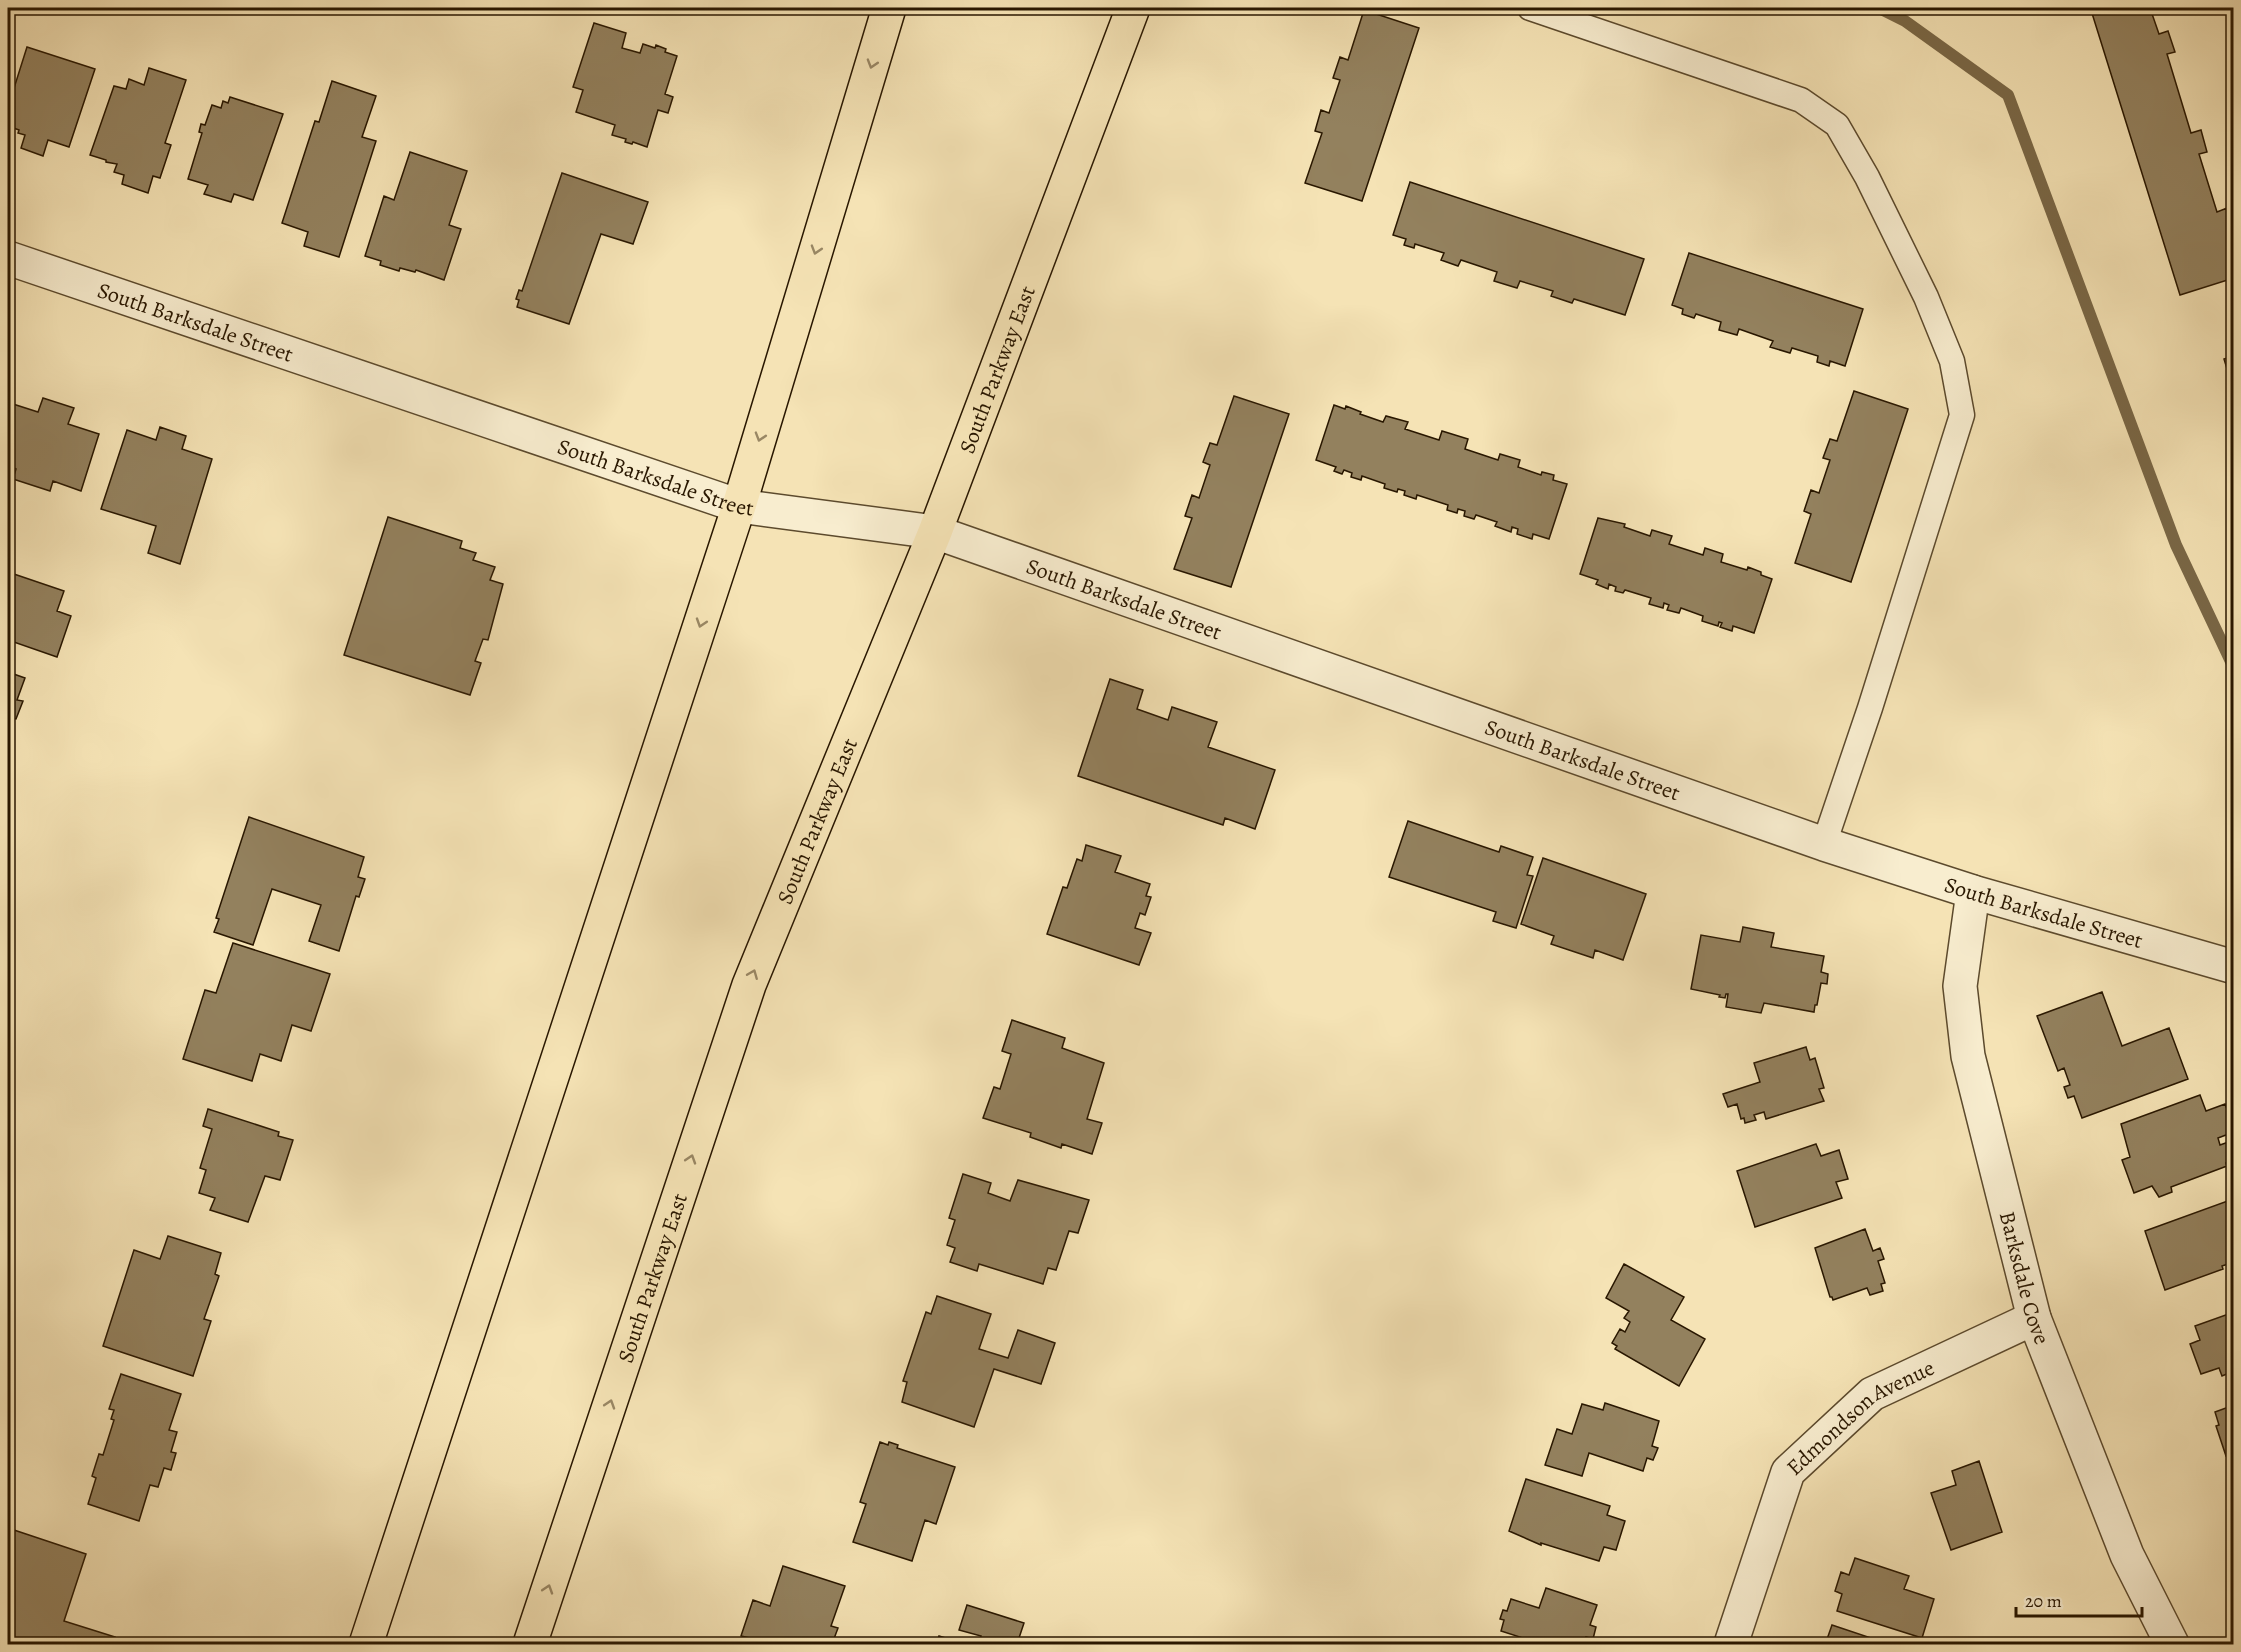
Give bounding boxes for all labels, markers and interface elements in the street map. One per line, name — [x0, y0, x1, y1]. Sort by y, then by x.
one-way arrow — [867, 58, 879, 68]
one-way arrow — [811, 244, 823, 255]
street label: South Barksdale Street — [93, 275, 297, 370]
street label: South Parkway East — [952, 282, 1043, 458]
one-way arrow — [755, 431, 767, 442]
street label: South Barksdale Street — [554, 432, 755, 524]
street label: South Barksdale Street — [1022, 551, 1225, 647]
one-way arrow — [695, 617, 708, 628]
street label: South Barksdale Street — [1481, 712, 1684, 808]
street label: South Parkway East — [770, 734, 865, 909]
street label: South Barksdale Street — [1941, 870, 2146, 956]
one-way arrow — [746, 970, 758, 981]
one-way arrow — [684, 1154, 696, 1165]
street label: South Parkway East — [611, 1189, 695, 1367]
street label: Barksdale Cove — [1992, 1208, 2057, 1349]
street label: Edmondson Avenue — [1780, 1353, 1939, 1482]
one-way arrow — [602, 1399, 615, 1410]
scale bar — [2016, 1580, 2142, 1618]
one-way arrow — [541, 1584, 553, 1595]
text: 20 m — [2025, 1589, 2062, 1613]

